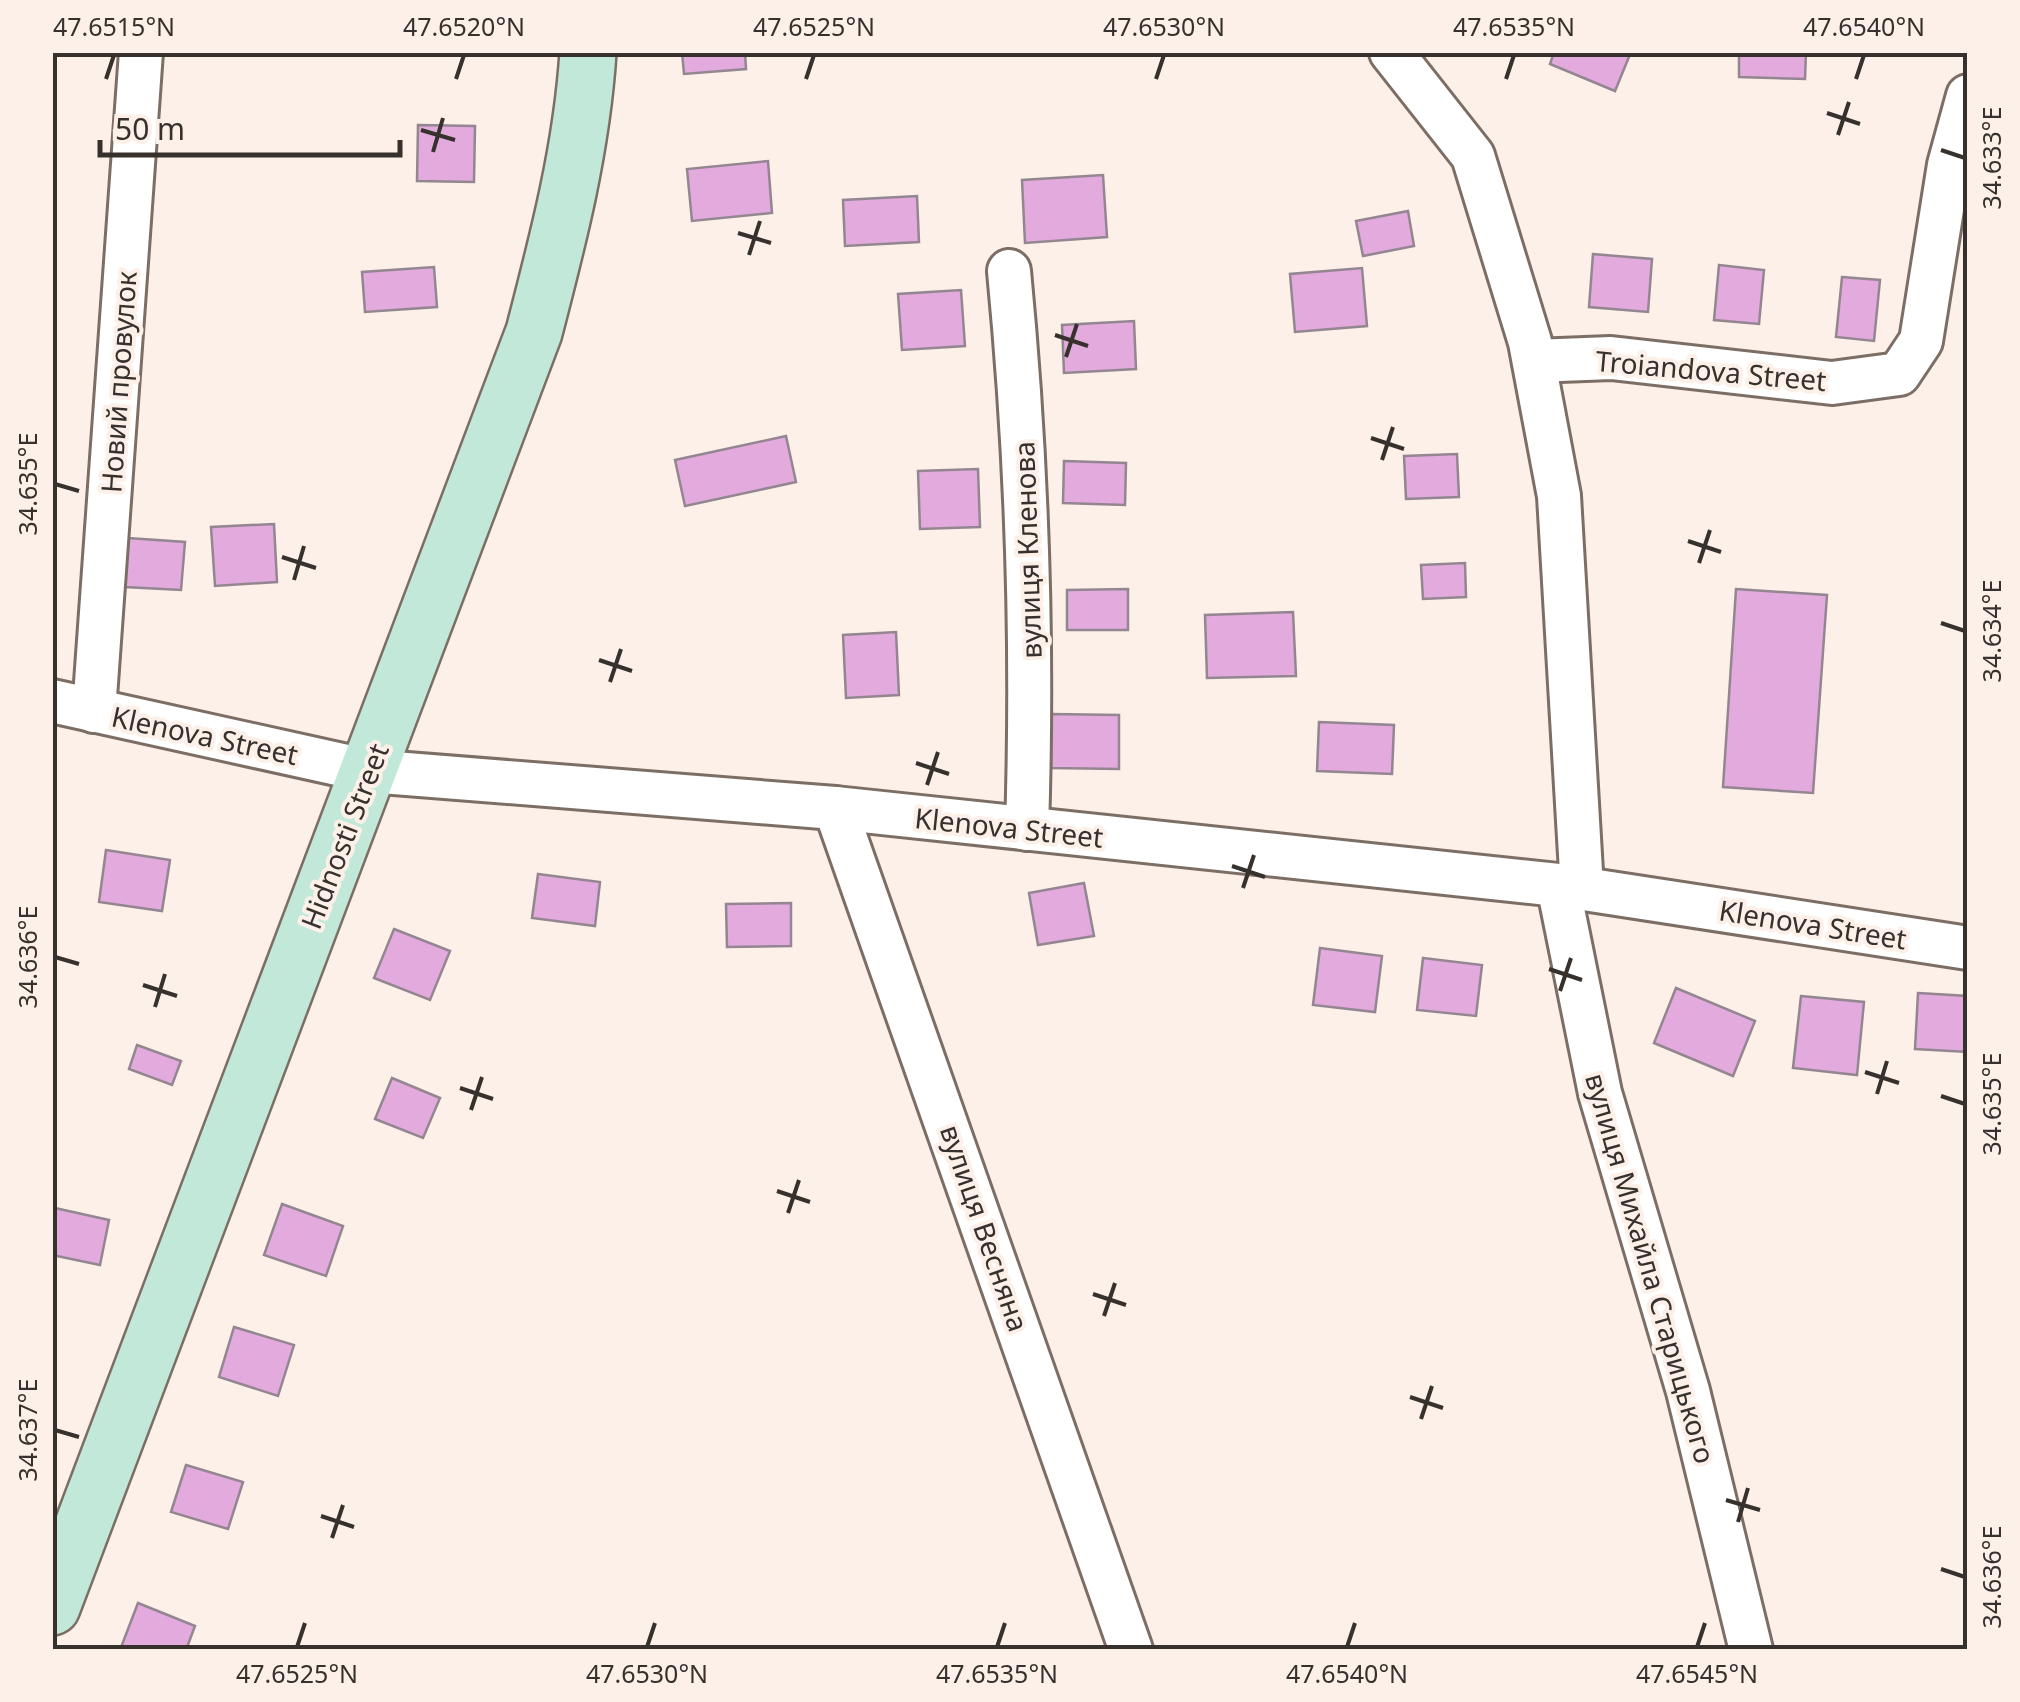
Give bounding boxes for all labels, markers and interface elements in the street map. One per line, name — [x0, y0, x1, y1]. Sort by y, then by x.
text: 47.6515°N — [53, 9, 175, 43]
text: 47.6520°N — [403, 9, 525, 43]
text: 47.6525°N — [753, 9, 875, 43]
text: 47.6530°N — [1103, 9, 1225, 43]
text: 47.6535°N — [1453, 9, 1575, 43]
text: 47.6540°N — [1803, 9, 1925, 43]
scale bar — [100, 95, 400, 157]
text: 34.633°E — [1974, 107, 2008, 209]
text: 50 m — [115, 108, 185, 149]
street label: Новий провулок — [91, 270, 145, 494]
street label: Troiandova Street — [1594, 341, 1828, 399]
text: 34.635°E — [10, 433, 44, 535]
street label: вулиця Кленова — [1004, 441, 1050, 659]
text: 34.634°E — [1974, 580, 2008, 682]
street label: Klenova Street — [108, 697, 302, 773]
street label: Hidnosti Street — [291, 738, 397, 934]
street label: Klenova Street — [913, 798, 1105, 856]
street label: Klenova Street — [1716, 890, 1910, 958]
text: 34.636°E — [10, 906, 44, 1008]
text: 34.635°E — [1974, 1053, 2008, 1155]
street label: вулиця Михайла Старицького — [1577, 1068, 1725, 1468]
street label: вулиця Весняна — [932, 1120, 1038, 1336]
text: 34.637°E — [10, 1379, 44, 1481]
text: 34.636°E — [1974, 1526, 2008, 1628]
text: 47.6525°N — [236, 1656, 358, 1690]
text: 47.6530°N — [586, 1656, 708, 1690]
text: 47.6535°N — [936, 1656, 1058, 1690]
text: 47.6540°N — [1286, 1656, 1408, 1690]
text: 47.6545°N — [1636, 1656, 1758, 1690]

